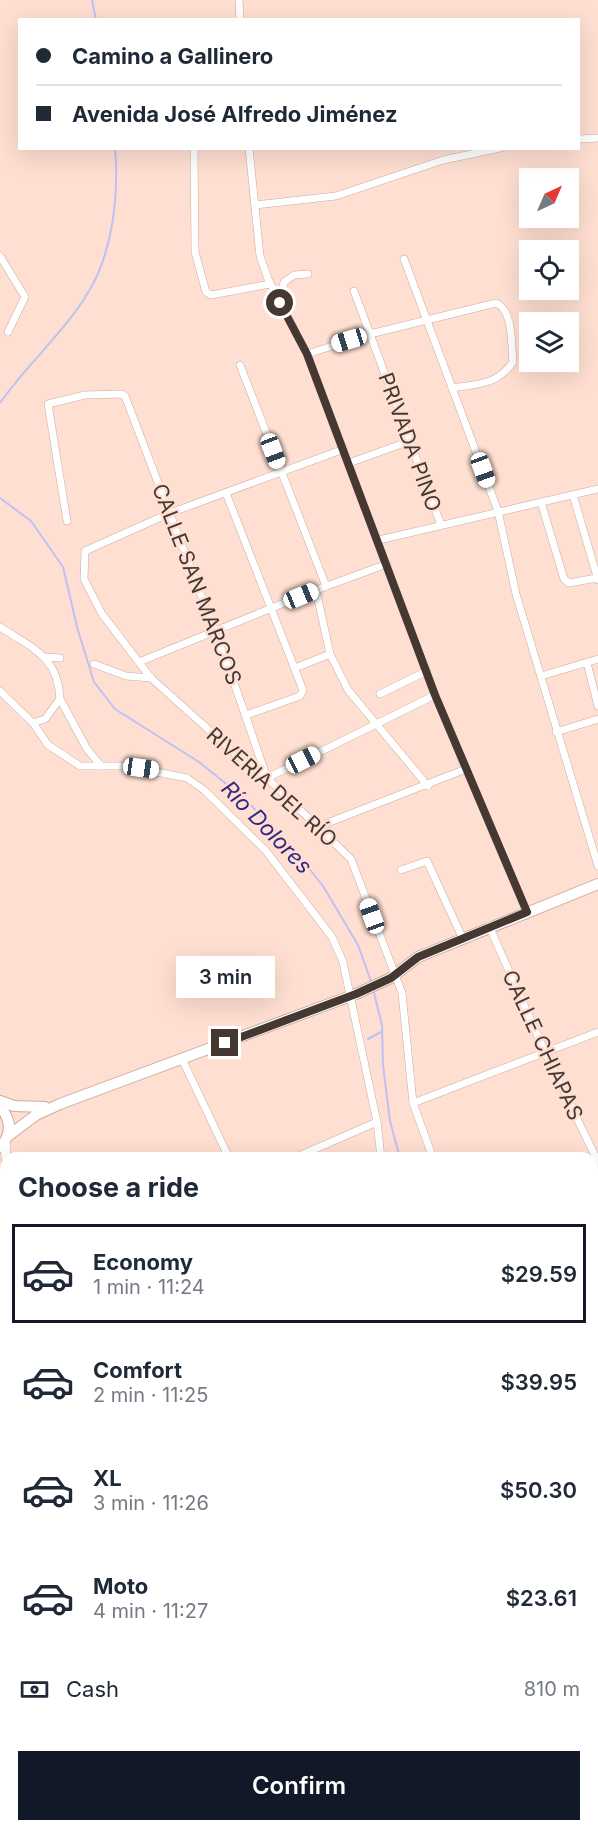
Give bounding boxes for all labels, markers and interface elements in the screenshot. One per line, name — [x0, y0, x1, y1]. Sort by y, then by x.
text: Camino a Gallinero — [72, 43, 273, 69]
text: Avenida José Alfredo Jiménez — [72, 101, 398, 127]
north arrow — [519, 168, 579, 228]
map controls — [519, 168, 579, 372]
button: locate — [519, 240, 579, 300]
route start — [266, 289, 293, 316]
button: layers — [519, 312, 579, 372]
car — [329, 326, 369, 354]
street label: PRIVADA PINO — [373, 369, 447, 515]
car — [258, 431, 288, 471]
car — [468, 450, 498, 490]
street label: CALLE SAN MARCOS — [147, 480, 247, 688]
car — [281, 581, 321, 611]
street label: RIVERIA DEL RÍO — [202, 721, 343, 852]
car — [283, 744, 323, 776]
car — [122, 757, 160, 779]
water label: Río Dolores — [216, 775, 318, 879]
car — [357, 896, 387, 936]
callout: 3 min — [176, 956, 274, 998]
text: 3 min — [199, 965, 252, 989]
street label: CALLE CHIAPAS — [497, 966, 589, 1124]
route end — [211, 1029, 238, 1056]
text: Choose a ride — [18, 1171, 199, 1204]
icon: car — [21, 1247, 75, 1301]
text: Economy — [93, 1249, 193, 1275]
text: $29.59 — [501, 1261, 577, 1287]
text: 1 min · 11:24 — [93, 1275, 205, 1299]
icon: car — [21, 1355, 75, 1409]
text: Comfort — [93, 1357, 182, 1383]
text: $39.95 — [501, 1369, 577, 1395]
text: 2 min · 11:25 — [93, 1383, 208, 1407]
icon: car — [21, 1463, 75, 1517]
text: XL — [93, 1465, 122, 1491]
text: $50.30 — [500, 1477, 577, 1503]
text: 3 min · 11:26 — [93, 1491, 209, 1515]
icon: car — [21, 1571, 75, 1625]
text: Moto — [93, 1573, 148, 1599]
text: $23.61 — [506, 1585, 577, 1611]
text: 4 min · 11:27 — [93, 1599, 208, 1623]
icon: cash — [18, 1673, 51, 1706]
text: Cash — [66, 1676, 119, 1702]
text: 810 m — [524, 1677, 580, 1701]
button: Confirm — [18, 1751, 580, 1820]

